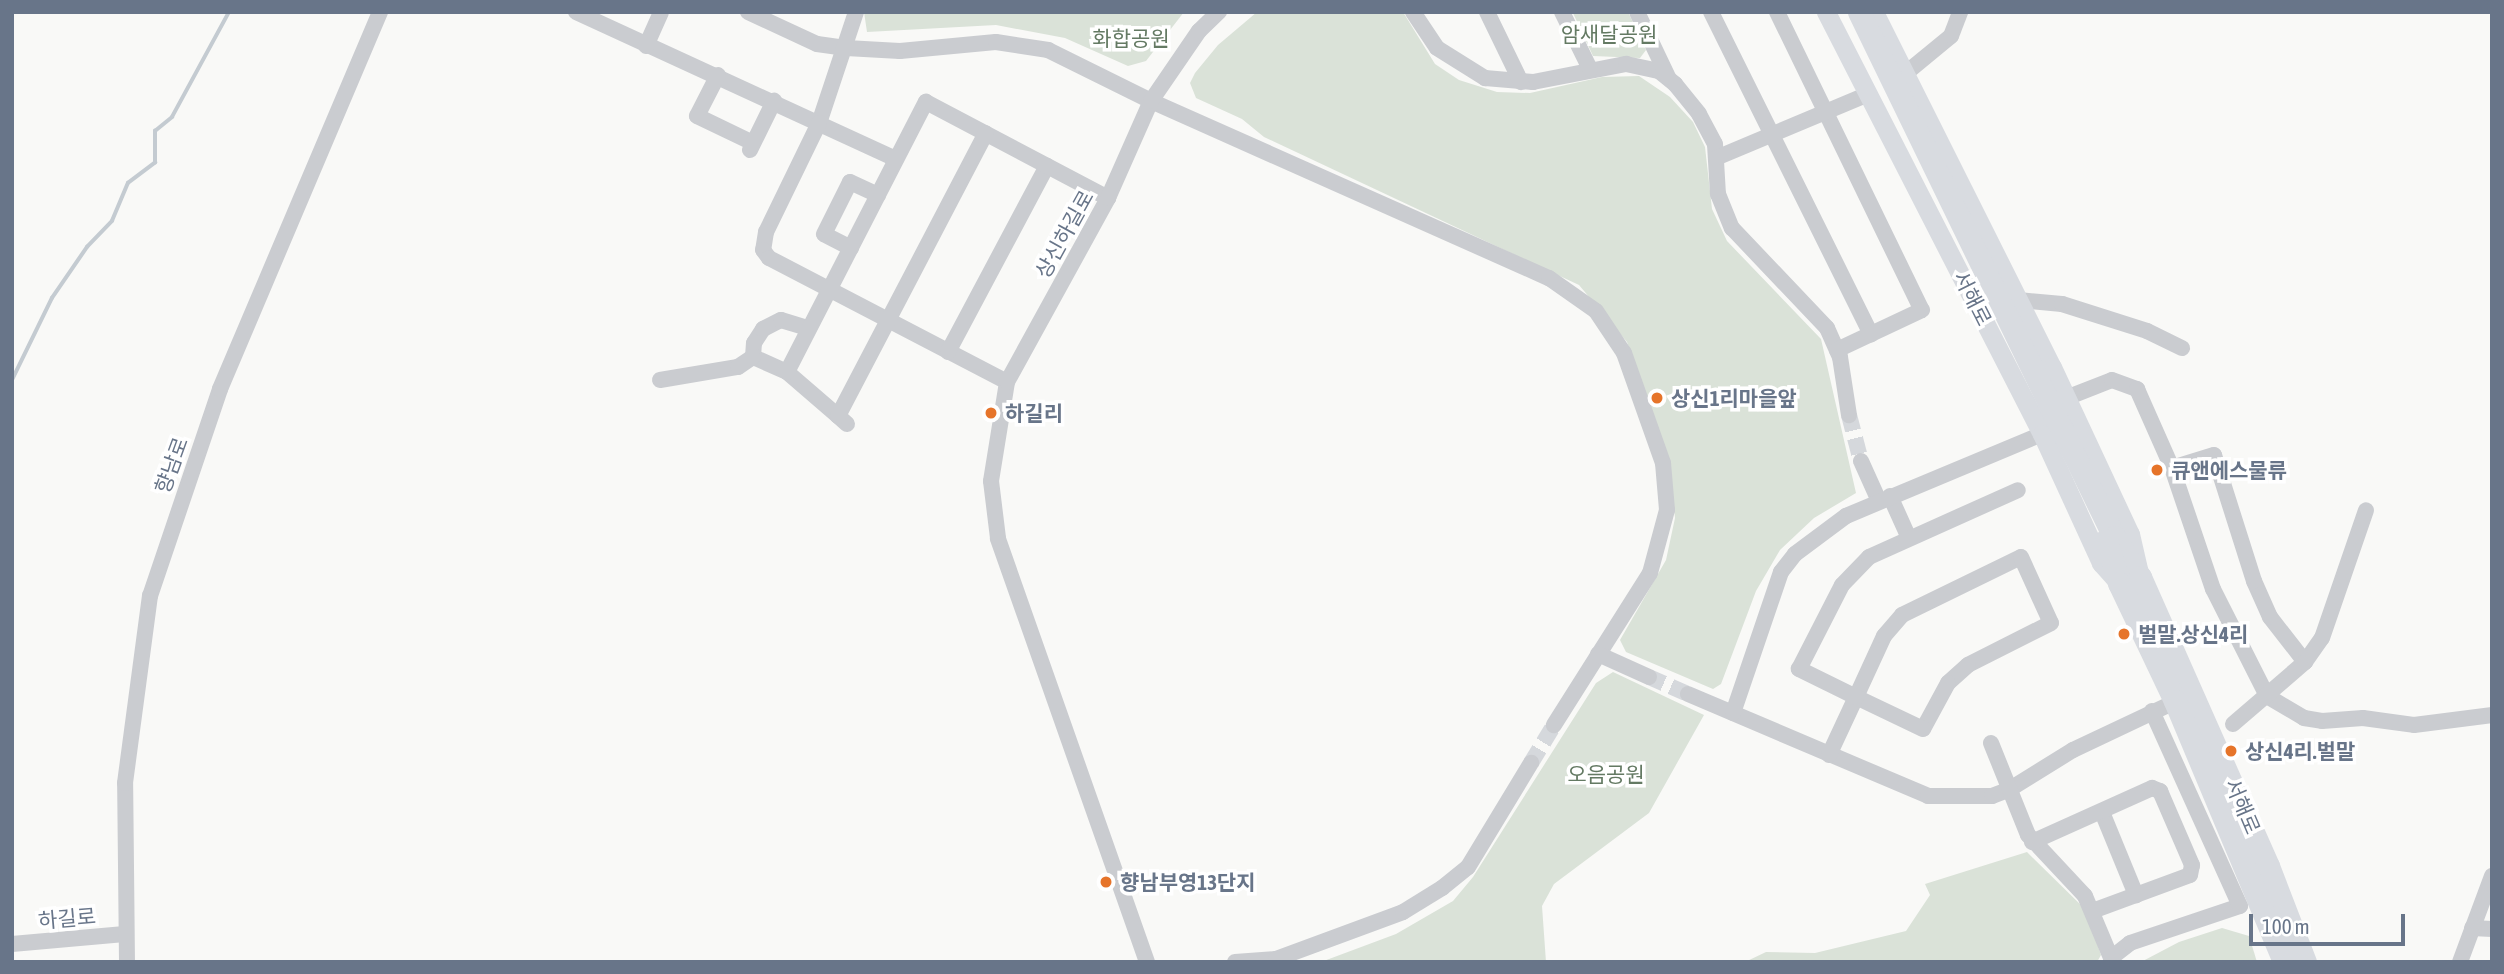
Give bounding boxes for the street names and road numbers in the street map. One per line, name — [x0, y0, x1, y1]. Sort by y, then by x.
street label: 상신하길로 — [1030, 186, 1098, 282]
street label: 서해로 — [1949, 266, 1997, 330]
street label: 향남로 — [149, 433, 193, 497]
street label: 서해로 — [2220, 774, 2266, 838]
street label: 하길로 — [37, 903, 97, 933]

